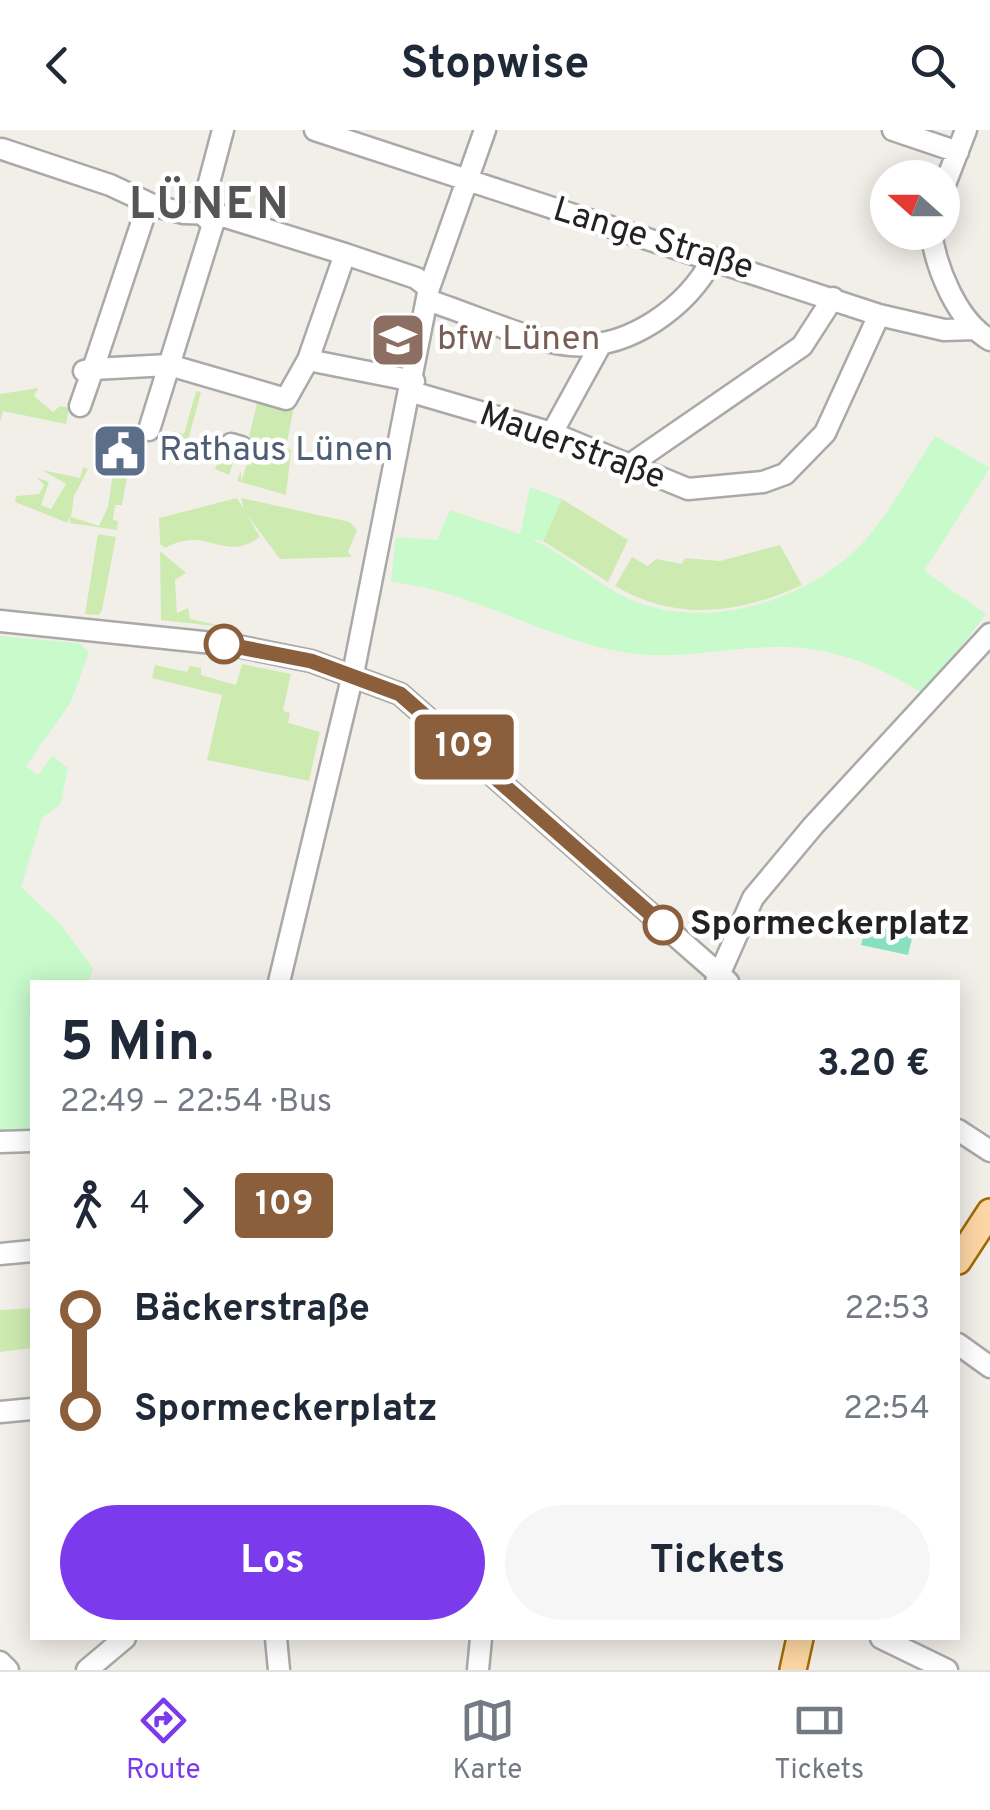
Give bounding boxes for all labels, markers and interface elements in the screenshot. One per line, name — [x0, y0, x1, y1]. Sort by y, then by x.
text: Stopwise — [401, 37, 589, 94]
icon: back — [30, 38, 85, 93]
icon: search — [905, 38, 960, 93]
north arrow — [870, 160, 960, 250]
map controls — [870, 160, 960, 250]
district label: LÜNEN — [129, 176, 291, 235]
street label: Lange Straße — [548, 189, 758, 291]
school or university icon: bfw Lünen — [368, 310, 428, 370]
place label: bfw Lünen — [437, 318, 600, 362]
street label: Mauerstraße — [473, 393, 671, 501]
public building icon: Rathaus Lünen — [90, 421, 150, 481]
place label: Rathaus Lünen — [159, 429, 393, 473]
unlabelled marker — [205, 625, 243, 663]
line badge: 109 — [406, 714, 522, 780]
text: 109 — [435, 725, 493, 769]
place label: Spormeckerplatz — [690, 903, 970, 947]
marker: Spormeckerplatz — [644, 906, 682, 944]
text: 5 Min. — [60, 1010, 214, 1080]
text: 3.20 € — [817, 1041, 930, 1090]
text: 22:49 – 22:54 · Bus — [60, 1083, 332, 1123]
icon: walk — [60, 1178, 115, 1233]
icon: forward — [165, 1178, 220, 1233]
text: 109 — [255, 1183, 313, 1227]
text: 4 — [130, 1185, 150, 1225]
text: Bäckerstraße — [134, 1286, 370, 1335]
text: 22:53 — [844, 1290, 930, 1330]
text: Spormeckerplatz — [134, 1386, 438, 1435]
text: 22:54 — [843, 1390, 930, 1430]
button: Los — [60, 1505, 485, 1620]
button: Tickets — [505, 1505, 930, 1620]
tab: Route — [126, 1693, 201, 1789]
tab: Karte — [453, 1693, 522, 1789]
tab: Tickets — [774, 1693, 864, 1789]

